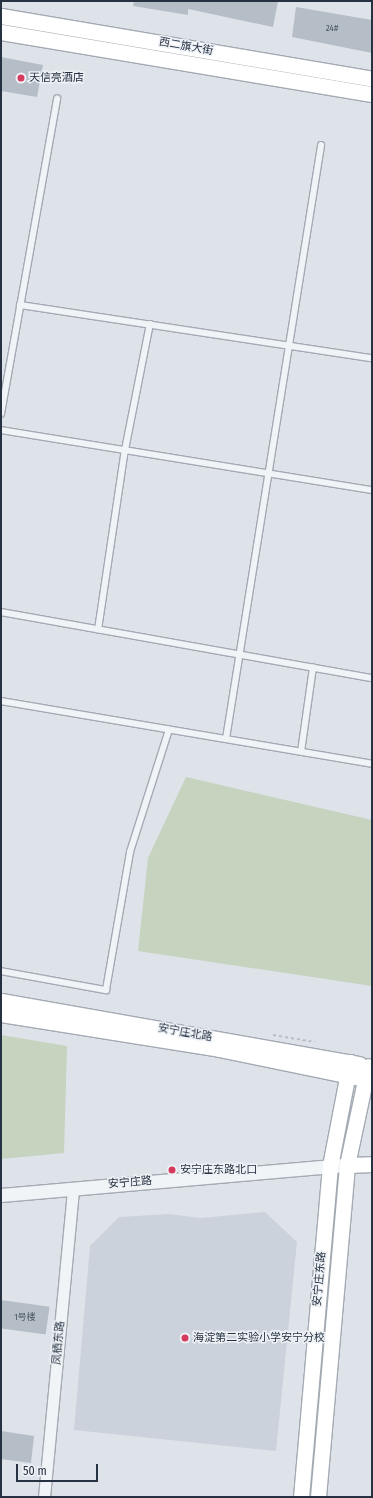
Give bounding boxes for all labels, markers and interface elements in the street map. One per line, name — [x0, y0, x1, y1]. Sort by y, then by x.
house number: 24# — [326, 23, 338, 33]
street label: 西二旗大街 — [158, 36, 214, 58]
place label: 天信亮酒店 — [29, 71, 84, 85]
marker: 天信亮酒店 — [16, 73, 26, 83]
street label: 安宁庄北路 — [157, 1022, 213, 1044]
place label: 安宁庄东路北口 — [180, 1163, 257, 1177]
marker: 安宁庄东路北口 — [167, 1165, 177, 1175]
street label: 安宁庄路 — [108, 1175, 152, 1191]
street label: 安宁庄东路 — [311, 1251, 329, 1307]
house number: 1号楼 — [14, 1312, 36, 1322]
street label: 凤栖东路 — [51, 1321, 67, 1365]
place label: 海淀第二实验小学安宁分校 — [193, 1331, 325, 1345]
marker: 海淀第二实验小学安宁分校 — [180, 1333, 190, 1343]
scale bar — [18, 1456, 100, 1482]
text: 50 m — [23, 1464, 47, 1478]

